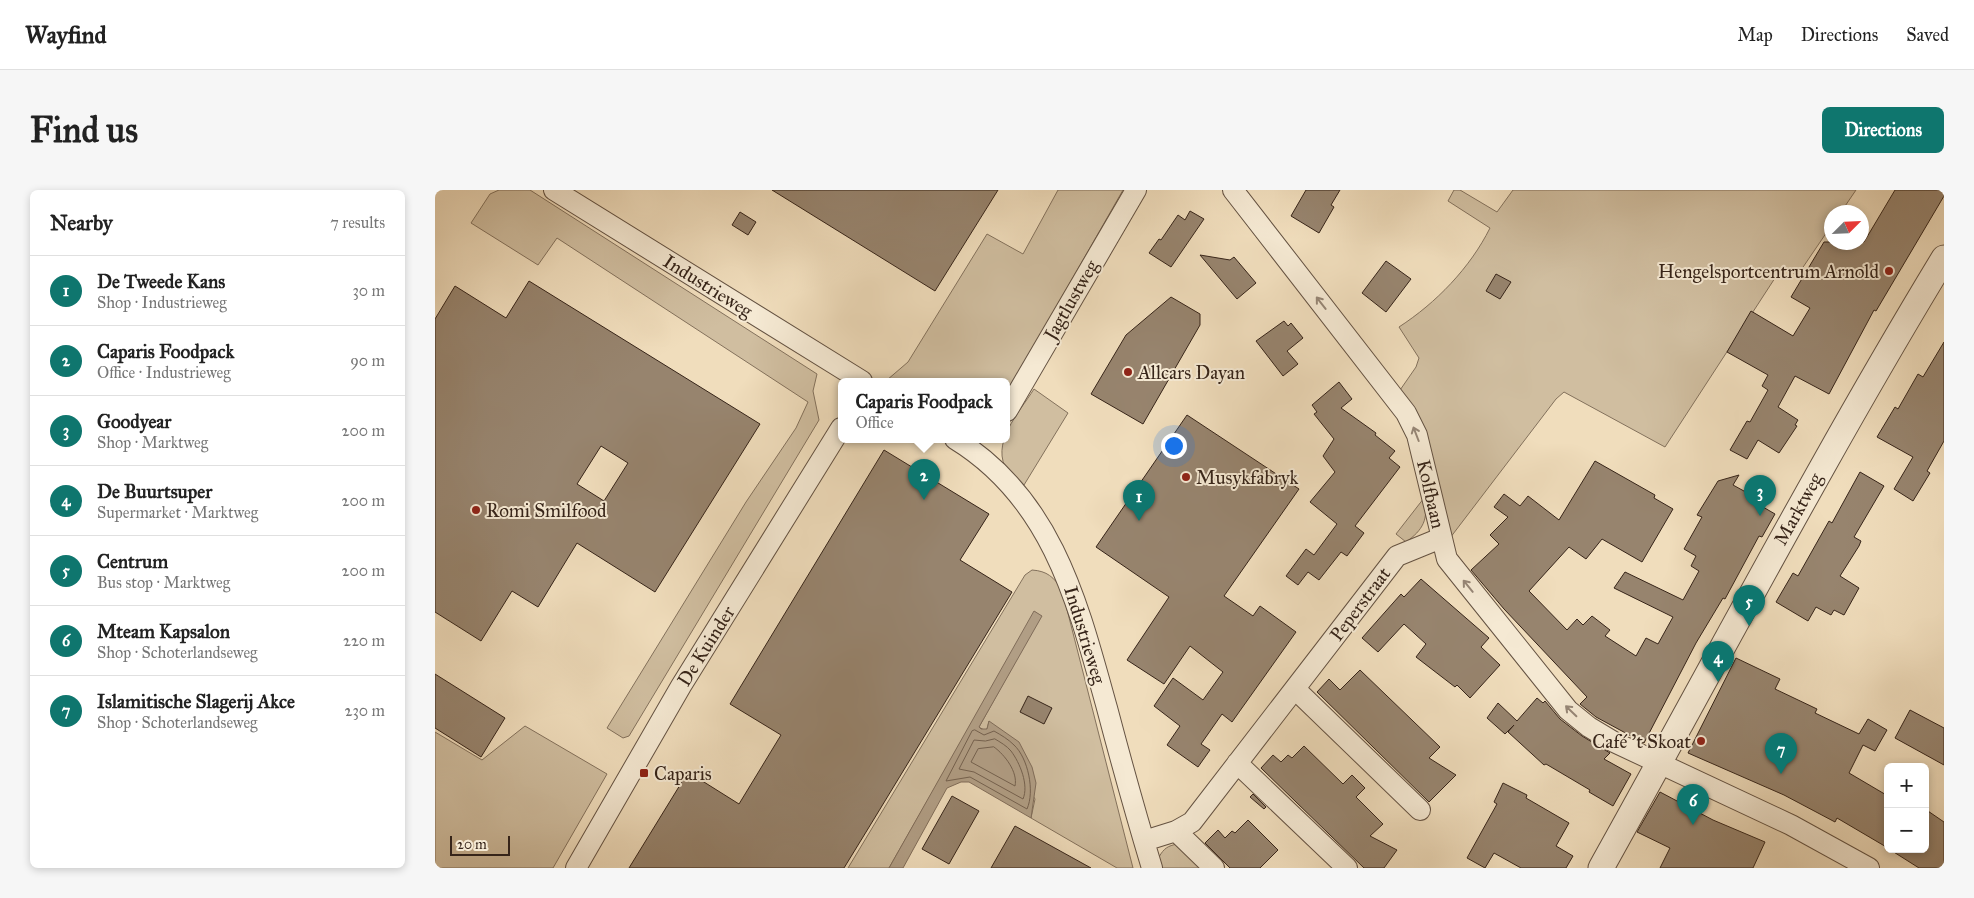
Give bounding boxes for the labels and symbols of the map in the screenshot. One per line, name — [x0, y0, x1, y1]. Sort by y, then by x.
north arrow — [1824, 205, 1869, 250]
street label: Industrieweg — [659, 249, 757, 323]
street label: Jagtlustweg — [1038, 256, 1104, 346]
place label: Hengelsportcentrum Arnold — [1658, 260, 1879, 284]
marker: Hengelsportcentrum Arnold — [1883, 265, 1895, 277]
one-way arrow — [1316, 297, 1327, 310]
place label: Allcars Dayan — [1137, 361, 1245, 384]
marker: Allcars Dayan — [1122, 366, 1134, 378]
one-way arrow — [1411, 427, 1420, 443]
your location — [1161, 433, 1187, 459]
street label: Kolfbaan — [1412, 457, 1450, 531]
pin: 2 — [908, 459, 940, 500]
place label: Musykfabryk — [1196, 466, 1299, 489]
street label: Marktweg — [1769, 469, 1828, 550]
marker: Musykfabryk — [1180, 471, 1192, 483]
pin: 3 — [1744, 475, 1776, 516]
pin: 1 — [1123, 480, 1155, 521]
place label: Romi Smilfood — [486, 499, 607, 522]
marker: Romi Smilfood — [470, 504, 482, 516]
street label: Peperstraat — [1325, 562, 1395, 645]
one-way arrow — [1463, 579, 1474, 592]
street label: Industrieweg — [1058, 583, 1111, 687]
pin: 5 — [1733, 585, 1765, 626]
street label: De Kuinder — [672, 601, 740, 690]
pin: 4 — [1702, 641, 1734, 682]
one-way arrow — [1565, 705, 1577, 717]
place label: Café 't Skoat — [1592, 730, 1691, 753]
pin: 7 — [1765, 733, 1797, 774]
marker: Café 't Skoat — [1695, 735, 1707, 747]
place label: Caparis — [654, 762, 712, 785]
marker: Caparis — [638, 767, 650, 779]
pin: 6 — [1677, 784, 1709, 825]
scale bar — [450, 833, 510, 856]

